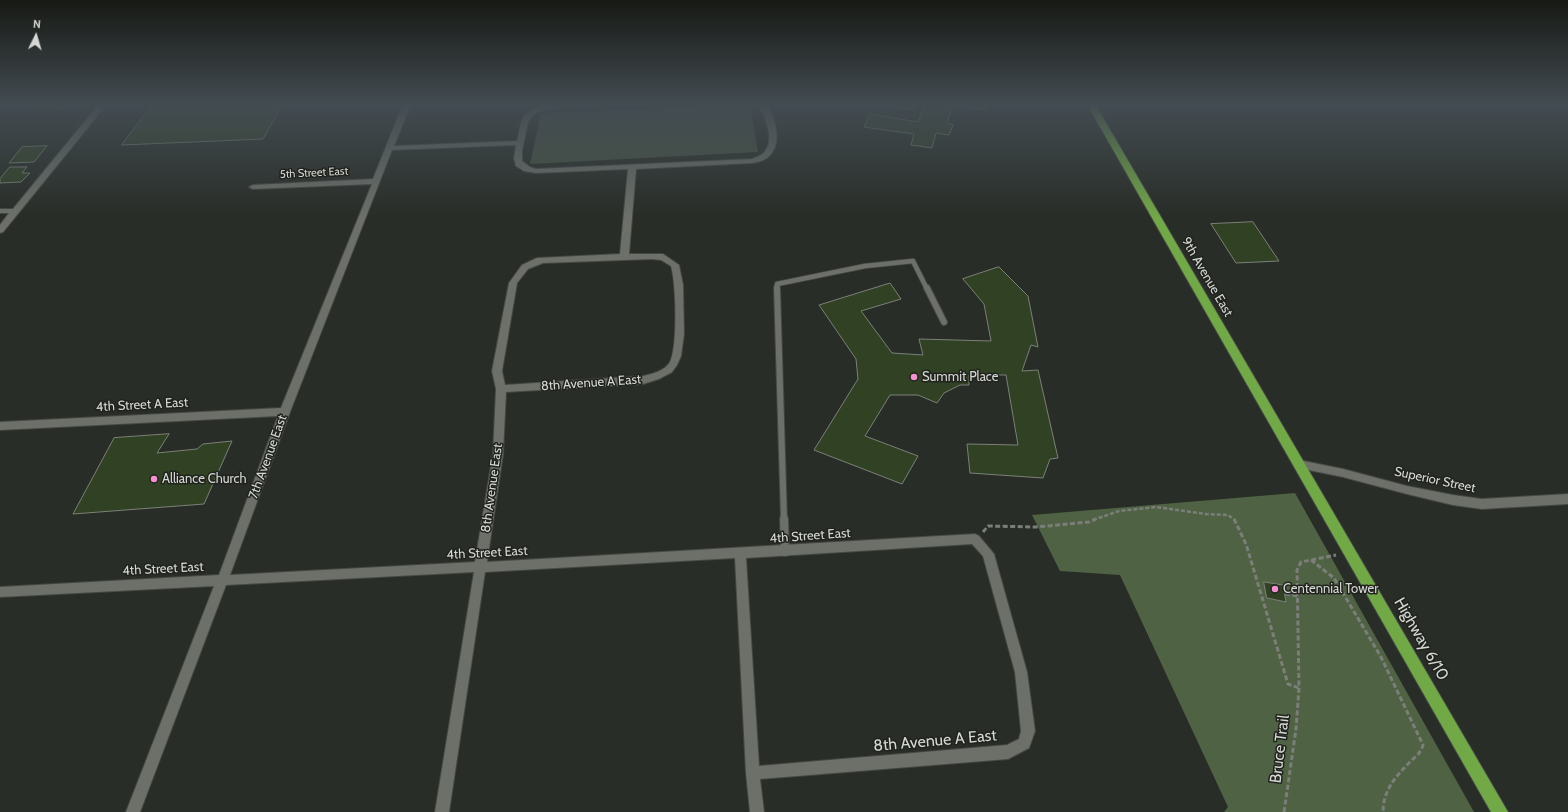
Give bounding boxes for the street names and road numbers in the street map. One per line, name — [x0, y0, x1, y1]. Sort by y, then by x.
street label: 5th Street East — [279, 165, 349, 181]
street label: 9th Avenue East — [1178, 235, 1236, 319]
street label: 8th Avenue A East — [540, 372, 642, 394]
street label: 4th Street A East — [95, 395, 189, 415]
street label: 7th Avenue East — [246, 413, 290, 501]
street label: 8th Avenue East — [478, 443, 506, 533]
street label: Superior Street — [1393, 464, 1477, 496]
street label: 4th Street East — [769, 525, 851, 547]
street label: 4th Street East — [446, 543, 528, 563]
street label: 4th Street East — [122, 559, 204, 579]
street label: Highway 6/10 — [1390, 594, 1452, 684]
street label: Bruce Trail — [1266, 714, 1294, 784]
street label: 8th Avenue A East — [873, 726, 997, 756]

